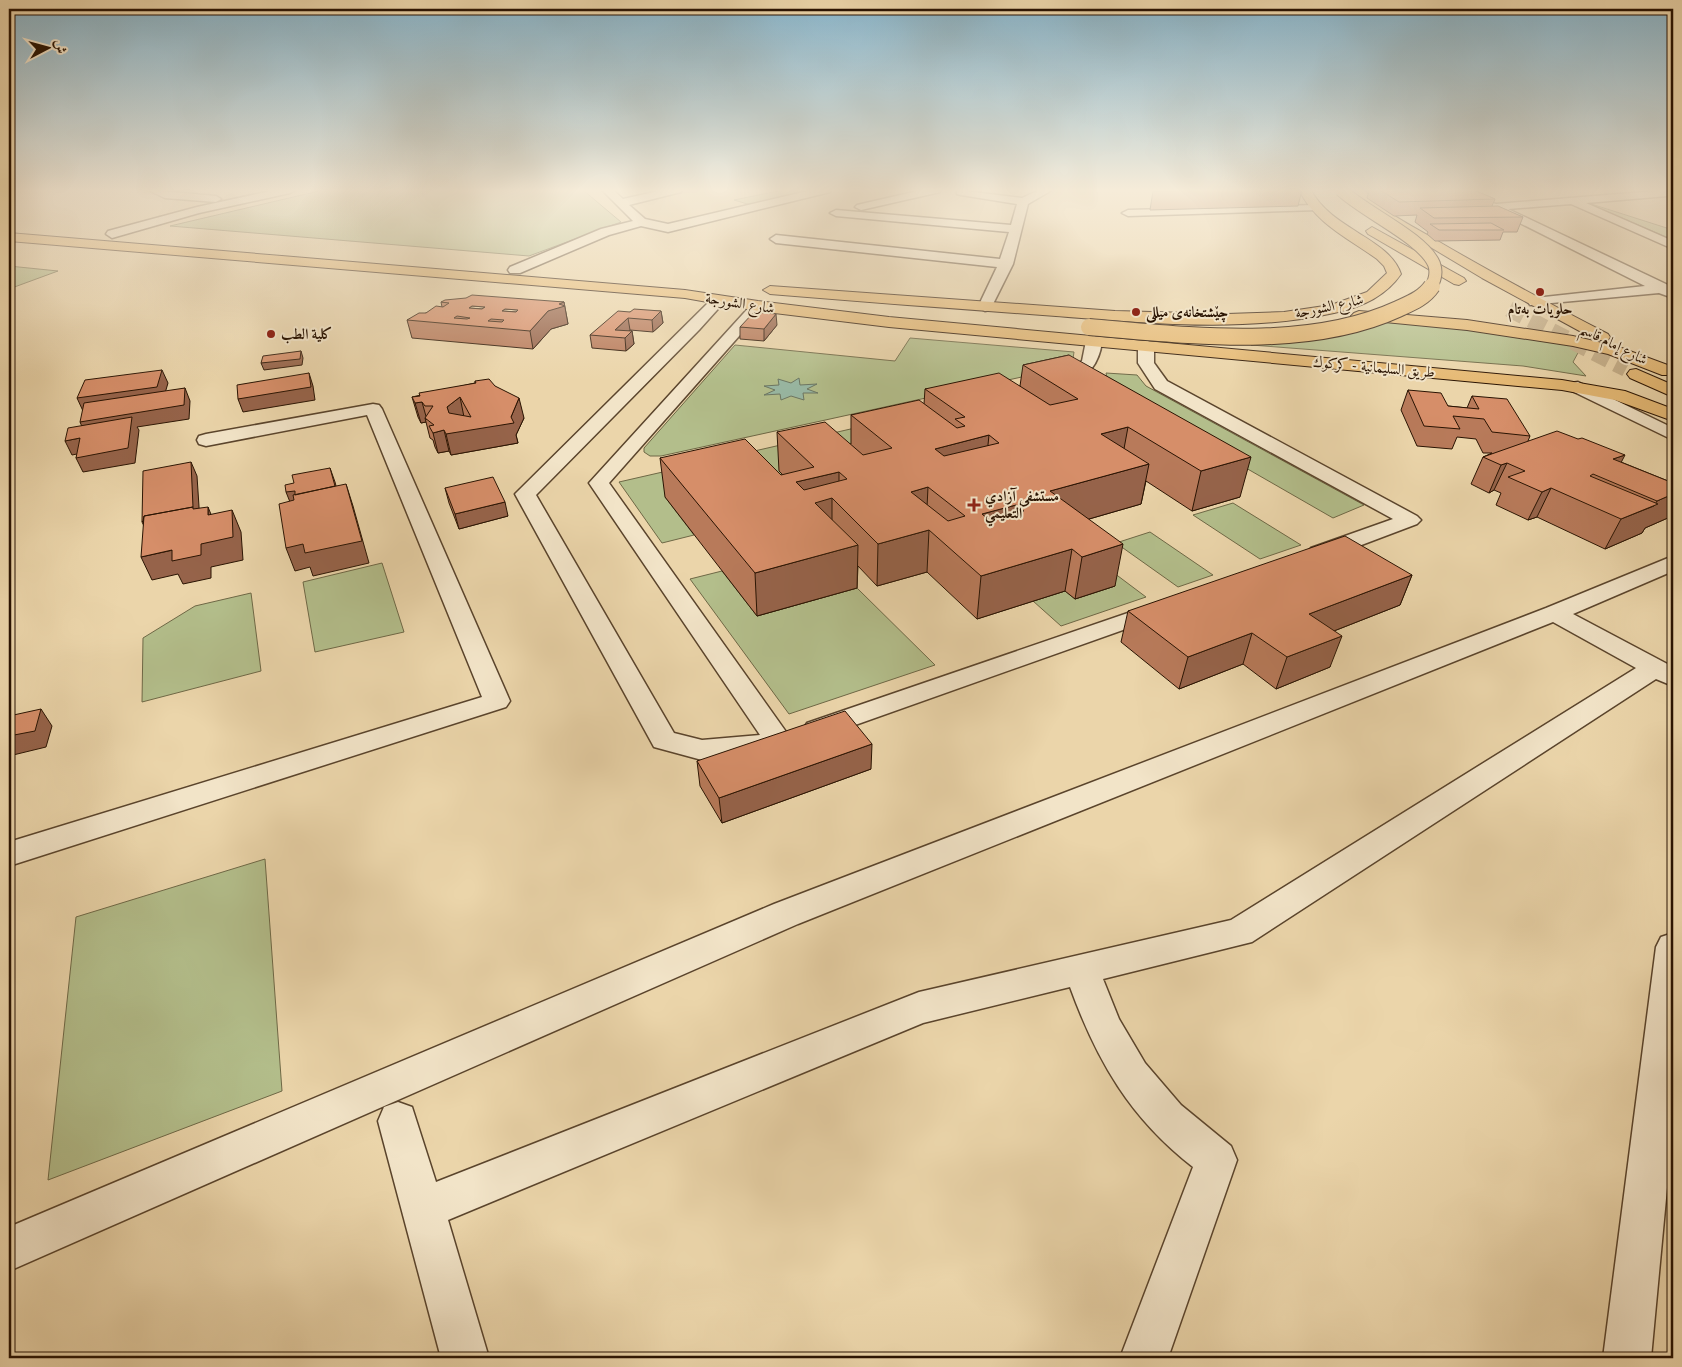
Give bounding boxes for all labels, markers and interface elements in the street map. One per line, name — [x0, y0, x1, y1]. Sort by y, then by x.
north arrow — [22, 22, 72, 72]
text: ش — [51, 39, 70, 55]
marker: حلویات بەتام — [1534, 286, 1546, 298]
street label: شارع الشورجة — [704, 289, 776, 321]
street label: شارع الشورجة — [1293, 290, 1366, 326]
place label: حلویات بەتام — [1508, 300, 1572, 322]
place label: چێشتخانەی میللی — [1145, 303, 1228, 324]
marker: چێشتخانەی میللی — [1130, 306, 1142, 318]
street label: شارع إمام قاسم — [1575, 319, 1651, 374]
place label: كلية الطب — [281, 325, 333, 344]
marker: كلية الطب — [265, 328, 277, 340]
street label: طريق السليمانية - كركوك — [1312, 353, 1436, 382]
place label: مستشفى آزادي التعليمي — [985, 487, 1059, 527]
marker: مستشفى آزادي التعليمي — [967, 498, 981, 512]

